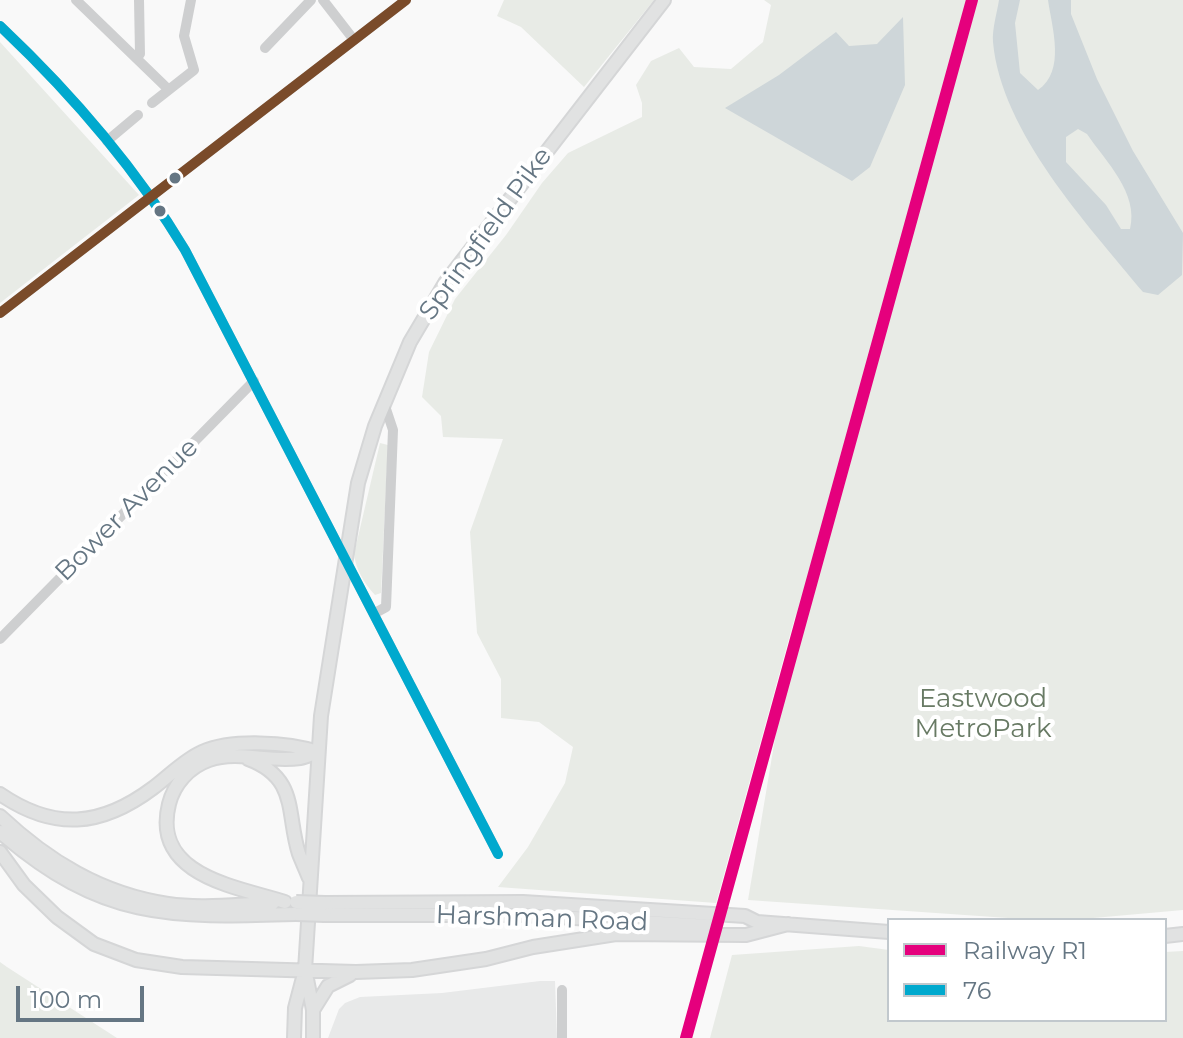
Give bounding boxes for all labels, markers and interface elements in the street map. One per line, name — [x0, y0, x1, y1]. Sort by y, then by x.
street label: Springfield Pike — [413, 142, 559, 326]
unlabelled marker — [167, 170, 183, 186]
unlabelled marker — [152, 203, 168, 219]
street label: Bower Avenue — [49, 432, 205, 588]
park label: Eastwood MetroPark — [915, 683, 1051, 744]
street label: Harshman Road — [435, 900, 649, 938]
legend — [887, 918, 1167, 1022]
text: Railway R1 — [963, 936, 1087, 965]
scale bar — [20, 970, 148, 1020]
text: 76 — [963, 976, 991, 1005]
text: 100 m — [30, 985, 102, 1014]

